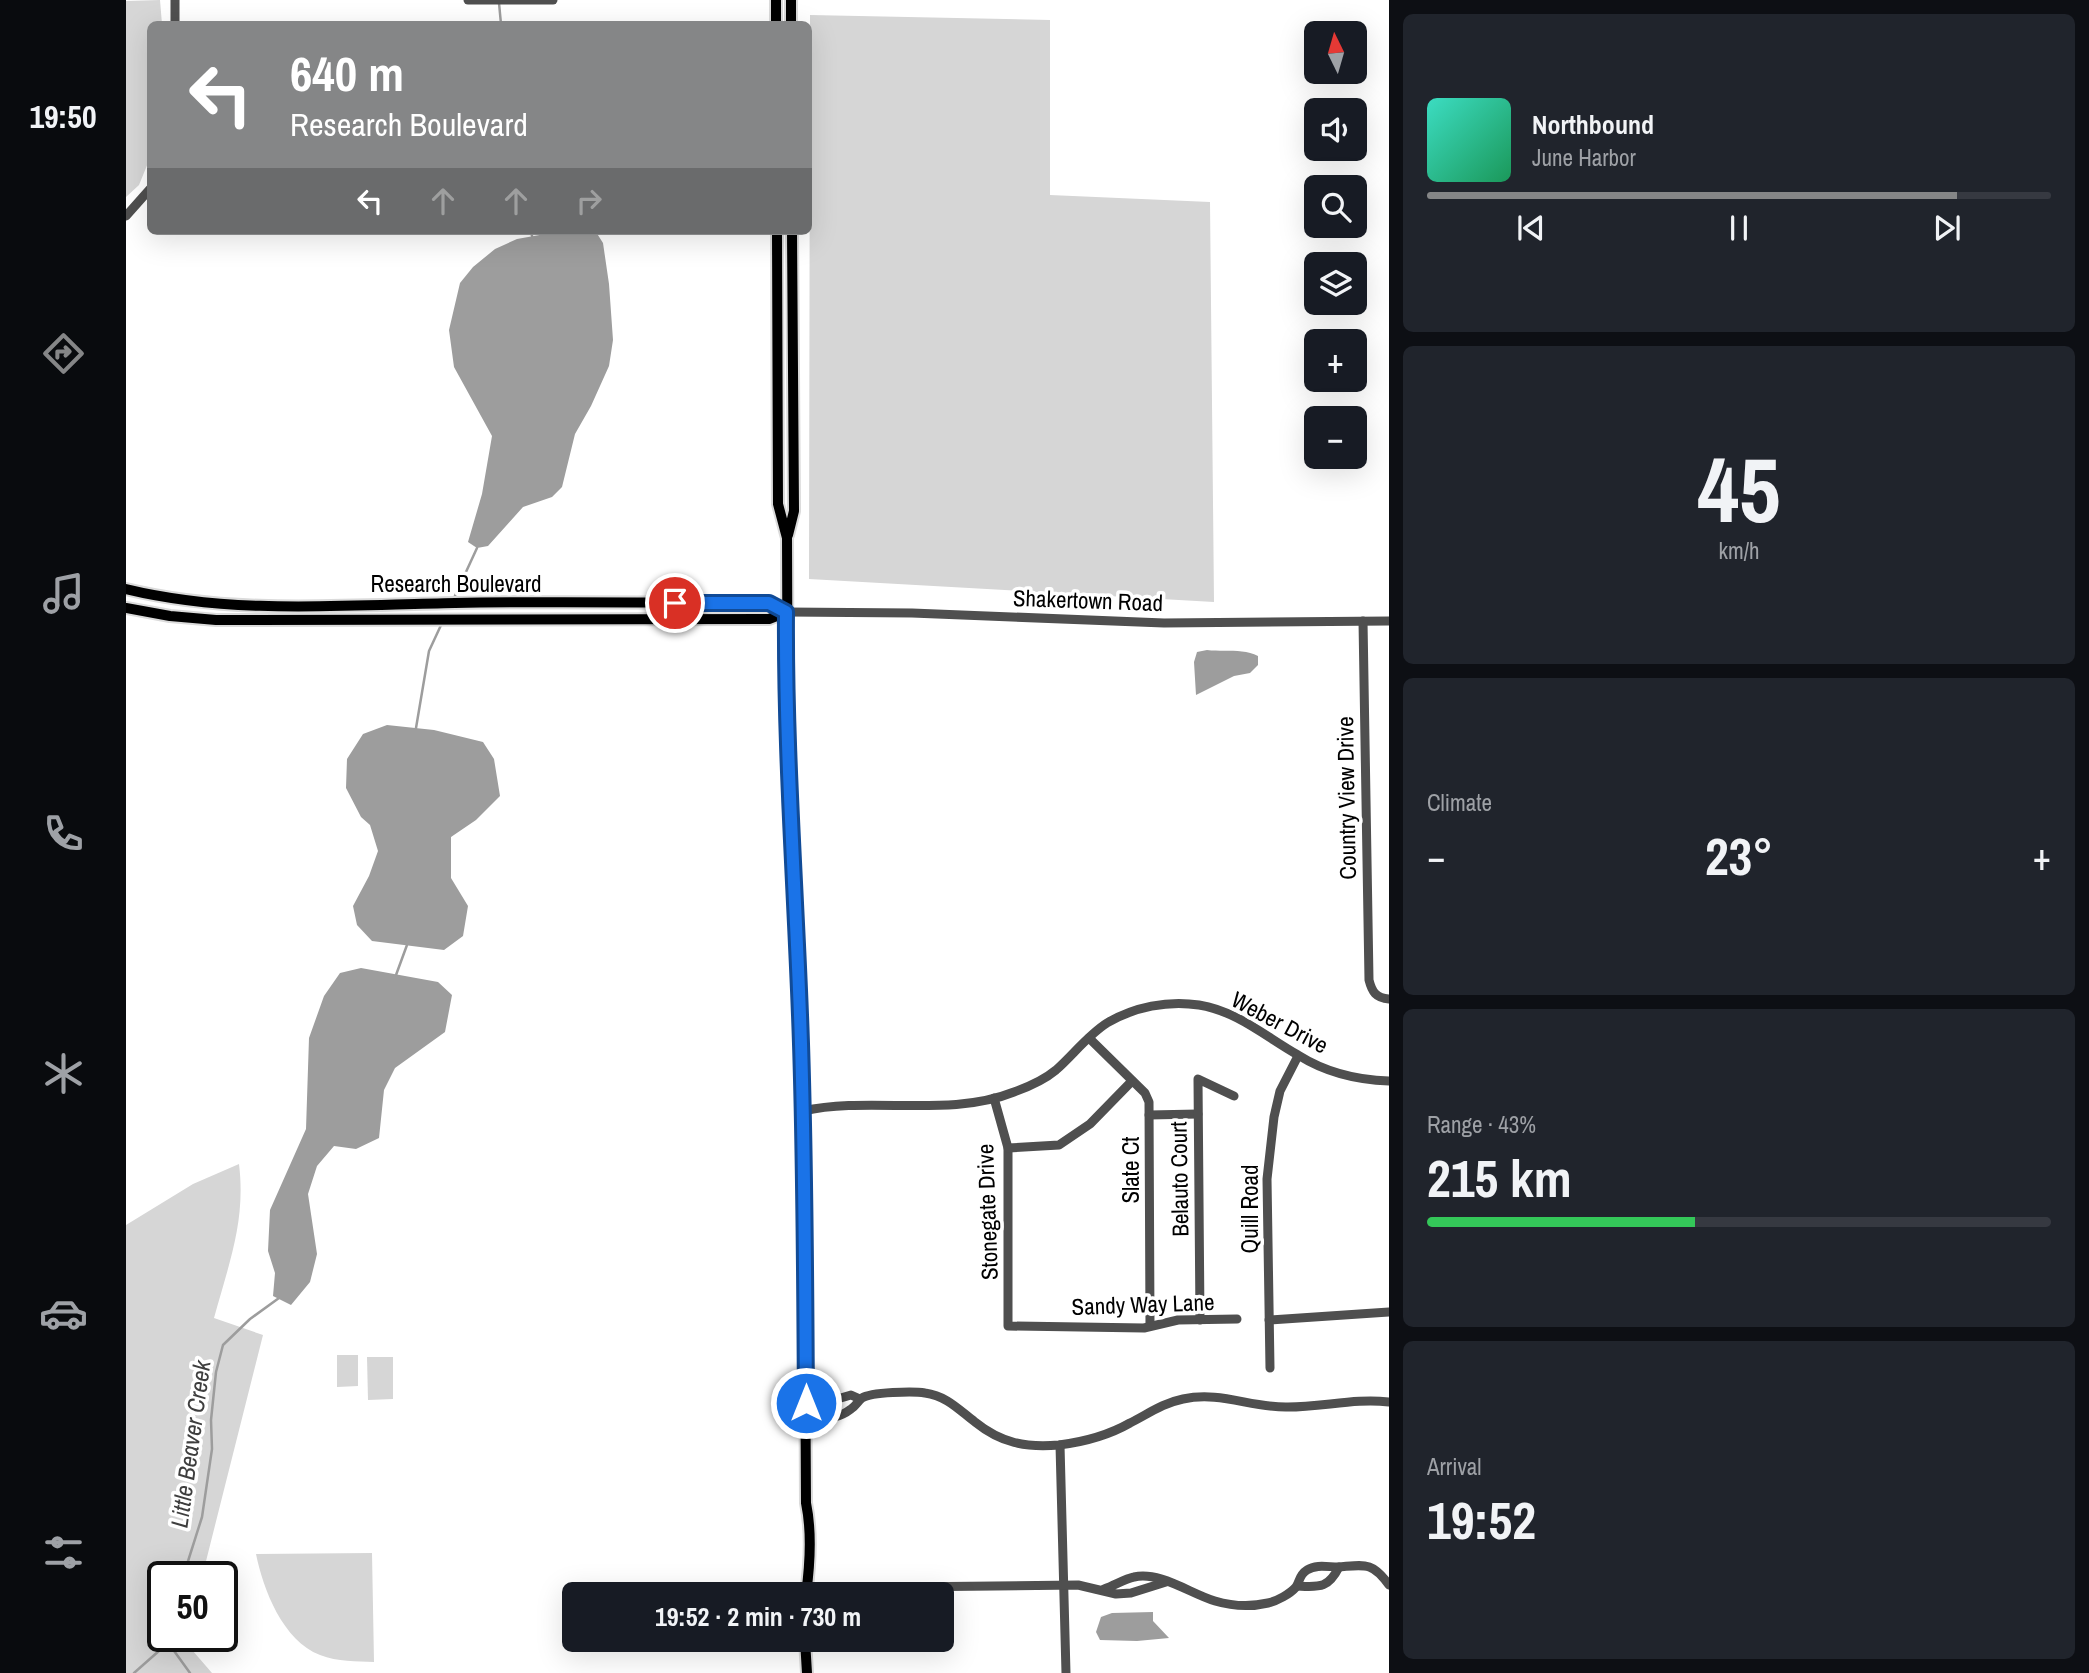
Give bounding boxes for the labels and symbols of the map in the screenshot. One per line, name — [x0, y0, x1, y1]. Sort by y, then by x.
north arrow — [1304, 21, 1367, 84]
street label: Research Boulevard — [371, 568, 541, 599]
pin — [645, 573, 705, 633]
street label: Shakertown Road — [1013, 582, 1163, 618]
street label: Country View Drive — [1329, 716, 1363, 880]
street label: Weber Drive — [1226, 984, 1334, 1060]
street label: Belauto Court — [1162, 1121, 1196, 1237]
street label: Slate Ct — [1115, 1136, 1146, 1204]
street label: Stonegate Drive — [969, 1143, 1005, 1281]
street label: Quill Road — [1234, 1164, 1265, 1254]
street label: Sandy Way Lane — [1071, 1286, 1215, 1322]
water label: Little Beaver Creek — [162, 1357, 218, 1530]
position arrow — [769, 1366, 843, 1440]
speed limit sign: 50 — [147, 1561, 238, 1652]

